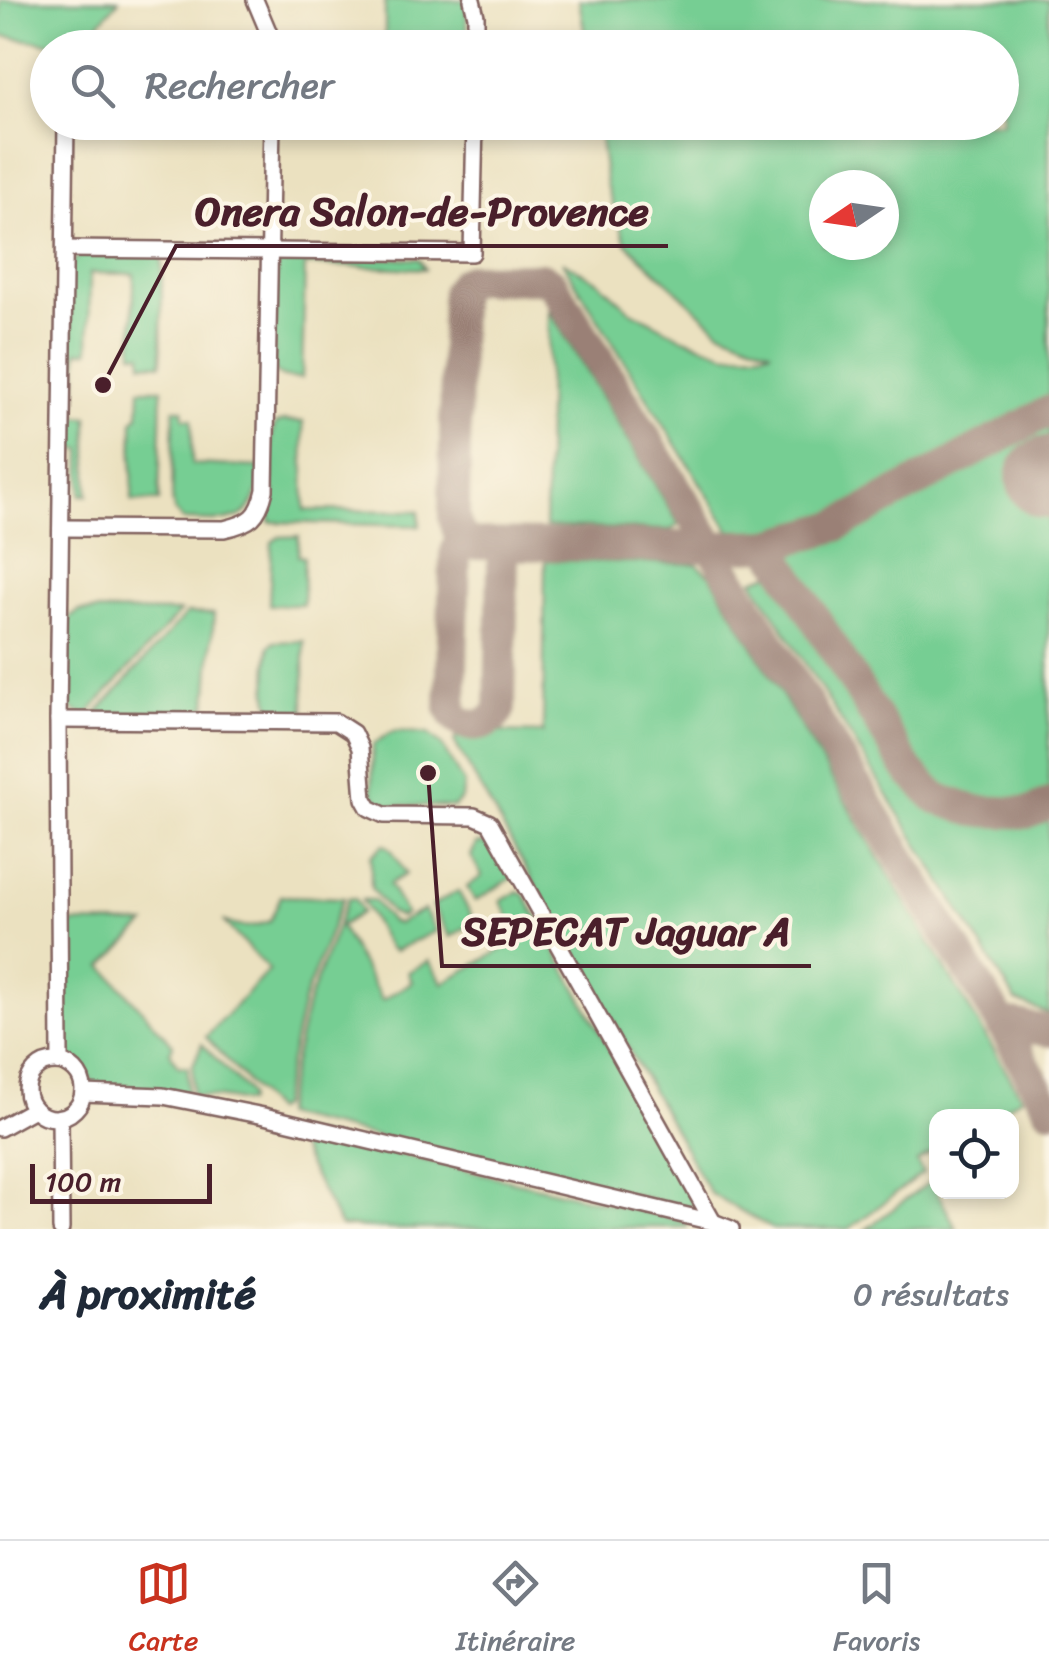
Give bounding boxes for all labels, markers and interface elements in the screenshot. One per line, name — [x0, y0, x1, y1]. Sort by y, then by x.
search box — [30, 30, 1019, 140]
text: Rechercher — [145, 52, 334, 119]
icon: search — [65, 58, 120, 113]
north arrow — [809, 170, 899, 260]
callout: Onera Salon-de-Provence — [176, 176, 668, 246]
text: Onera Salon-de-Provence — [195, 176, 649, 247]
callout: SEPECAT Jaguar A — [442, 896, 811, 966]
text: SEPECAT Jaguar A — [460, 896, 791, 967]
map controls — [929, 1109, 1019, 1199]
button: locate — [929, 1109, 1019, 1199]
text: 100 m — [45, 1157, 121, 1206]
scale bar — [30, 1159, 212, 1204]
text: À proximité — [40, 1257, 256, 1331]
text: 0 résultats — [853, 1266, 1009, 1323]
tab: Carte — [129, 1556, 198, 1665]
tab: Itinéraire — [456, 1556, 576, 1665]
tab: Favoris — [833, 1556, 920, 1665]

